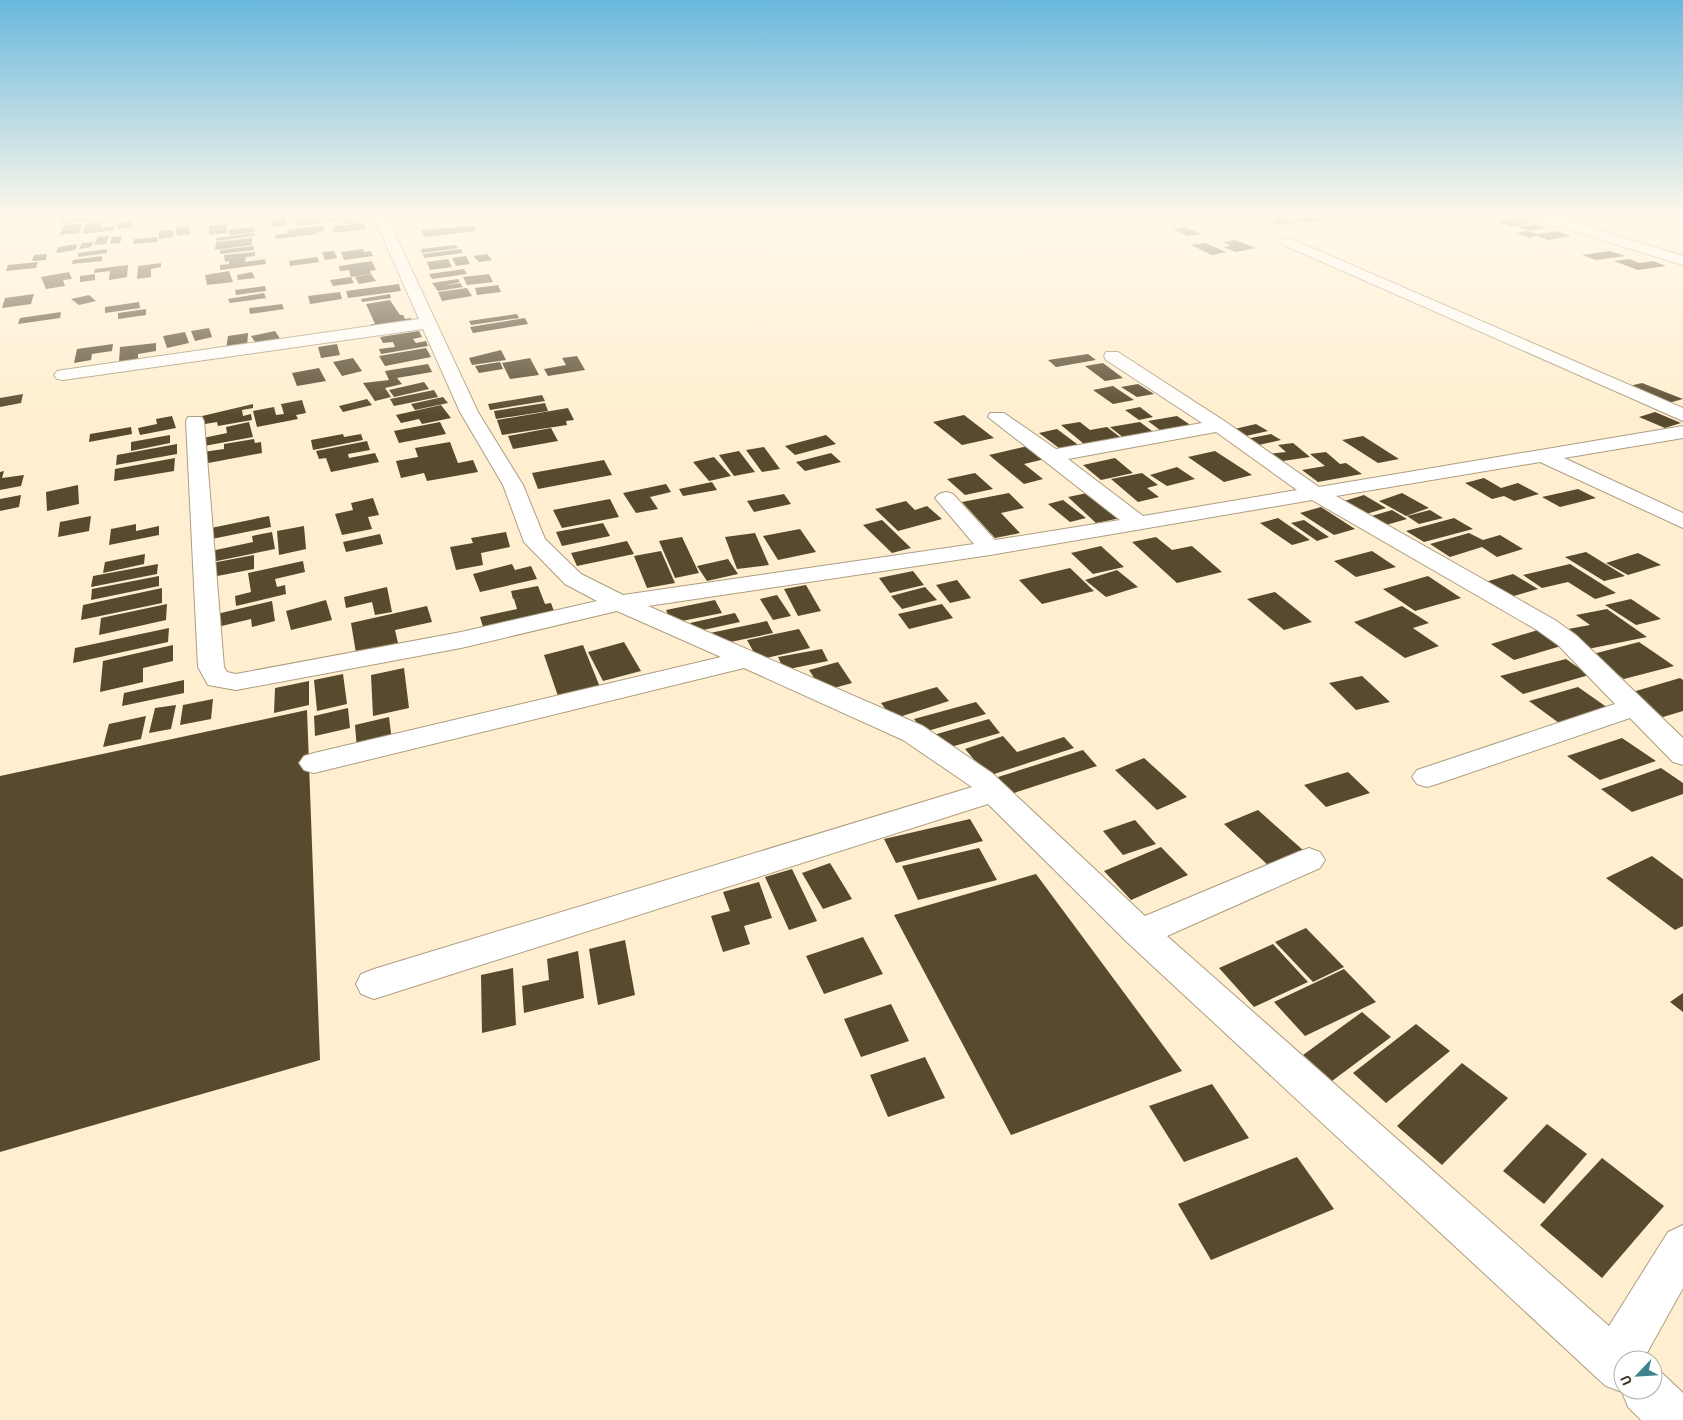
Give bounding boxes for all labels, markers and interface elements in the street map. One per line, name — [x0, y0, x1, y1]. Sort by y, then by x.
north arrow — [1613, 1350, 1663, 1400]
text: U — [1616, 1373, 1635, 1388]

